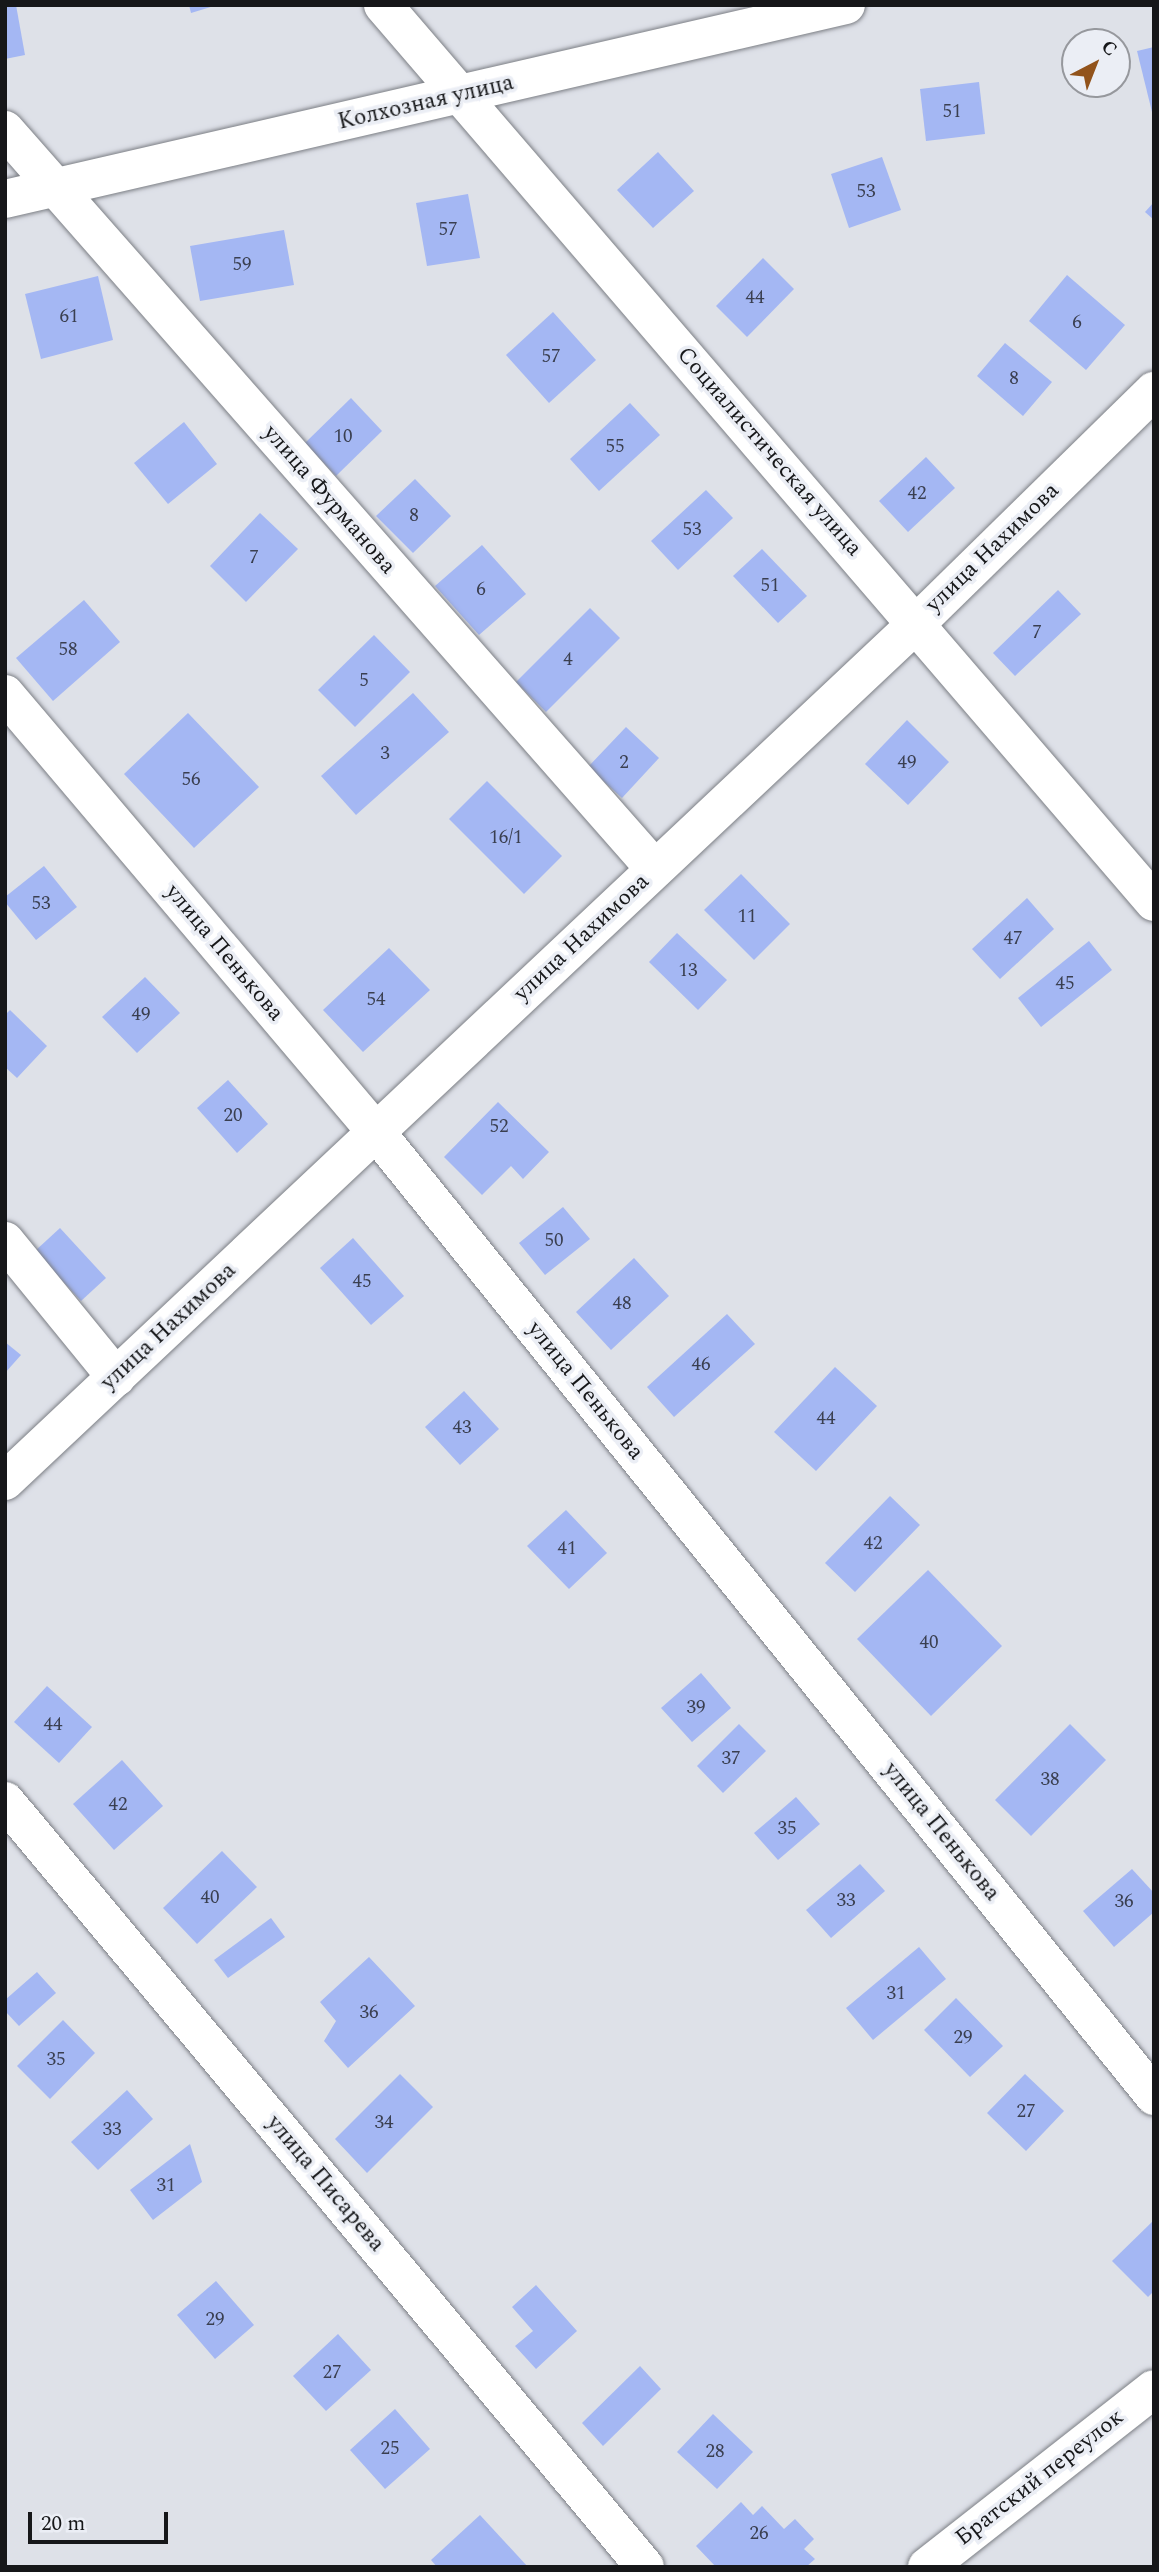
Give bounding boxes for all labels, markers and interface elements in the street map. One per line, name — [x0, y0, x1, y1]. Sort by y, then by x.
north arrow — [1061, 28, 1131, 98]
text: С — [1094, 33, 1124, 64]
street label: Колхозная улица — [335, 69, 517, 137]
house number: 51 — [943, 101, 961, 123]
house number: 53 — [857, 181, 875, 203]
house number: 57 — [439, 219, 457, 241]
house number: 59 — [233, 254, 251, 276]
house number: 44 — [746, 287, 764, 309]
house number: 61 — [60, 306, 78, 328]
house number: 6 — [1072, 312, 1082, 334]
street label: Социалистическая улица — [671, 342, 867, 562]
house number: 57 — [542, 346, 560, 368]
house number: 8 — [1009, 368, 1019, 390]
street label: улица Фурманова — [257, 420, 401, 580]
house number: 10 — [334, 426, 352, 448]
house number: 55 — [606, 436, 624, 458]
street label: улица Нахимова — [921, 477, 1065, 619]
house number: 42 — [908, 483, 926, 505]
house number: 8 — [409, 505, 419, 527]
house number: 53 — [683, 519, 701, 541]
house number: 7 — [249, 547, 259, 569]
house number: 51 — [761, 575, 779, 597]
house number: 6 — [476, 579, 486, 601]
house number: 7 — [1032, 622, 1042, 644]
house number: 58 — [59, 639, 77, 661]
house number: 4 — [563, 649, 573, 671]
house number: 5 — [359, 670, 369, 692]
house number: 3 — [380, 743, 390, 765]
house number: 2 — [619, 752, 629, 774]
house number: 49 — [898, 752, 916, 774]
house number: 56 — [182, 769, 200, 791]
house number: 16/1 — [489, 827, 523, 849]
street label: улица Нахимова — [509, 868, 655, 1008]
street label: улица Пенькова — [159, 879, 289, 1027]
house number: 53 — [32, 893, 50, 915]
house number: 11 — [738, 906, 756, 928]
house number: 47 — [1004, 928, 1022, 950]
house number: 13 — [679, 960, 697, 982]
house number: 45 — [1056, 973, 1074, 995]
house number: 54 — [367, 989, 385, 1011]
house number: 49 — [132, 1004, 150, 1026]
house number: 20 — [224, 1105, 242, 1127]
house number: 52 — [490, 1116, 508, 1138]
house number: 50 — [545, 1230, 563, 1252]
street label: улица Нахимова — [96, 1257, 242, 1397]
house number: 45 — [353, 1271, 371, 1293]
house number: 48 — [613, 1293, 631, 1315]
street label: улица Пенькова — [521, 1316, 649, 1466]
house number: 46 — [692, 1354, 710, 1376]
house number: 44 — [817, 1408, 835, 1430]
house number: 43 — [453, 1417, 471, 1439]
house number: 42 — [864, 1533, 882, 1555]
house number: 41 — [558, 1538, 576, 1560]
house number: 40 — [920, 1632, 938, 1654]
house number: 39 — [687, 1697, 705, 1719]
house number: 44 — [44, 1714, 62, 1736]
house number: 37 — [722, 1748, 740, 1770]
street label: улица Пенькова — [877, 1757, 1005, 1907]
house number: 38 — [1041, 1769, 1059, 1791]
house number: 42 — [109, 1794, 127, 1816]
house number: 35 — [778, 1818, 796, 1840]
house number: 40 — [201, 1887, 219, 1909]
house number: 33 — [837, 1890, 855, 1912]
house number: 36 — [1115, 1891, 1133, 1913]
house number: 31 — [887, 1983, 905, 2005]
house number: 36 — [360, 2002, 378, 2024]
house number: 29 — [954, 2027, 972, 2049]
house number: 35 — [47, 2049, 65, 2071]
house number: 27 — [1017, 2101, 1035, 2123]
street label: улица Писарева — [260, 2110, 390, 2258]
house number: 34 — [375, 2112, 393, 2134]
house number: 33 — [103, 2119, 121, 2141]
house number: 31 — [157, 2175, 175, 2197]
house number: 29 — [206, 2309, 224, 2331]
house number: 27 — [323, 2362, 341, 2384]
street label: Братский переулок — [950, 2404, 1130, 2552]
house number: 25 — [381, 2438, 399, 2460]
house number: 28 — [706, 2441, 724, 2463]
scale bar — [32, 2498, 172, 2542]
text: 20 m — [41, 2508, 85, 2540]
house number: 26 — [750, 2523, 768, 2545]

